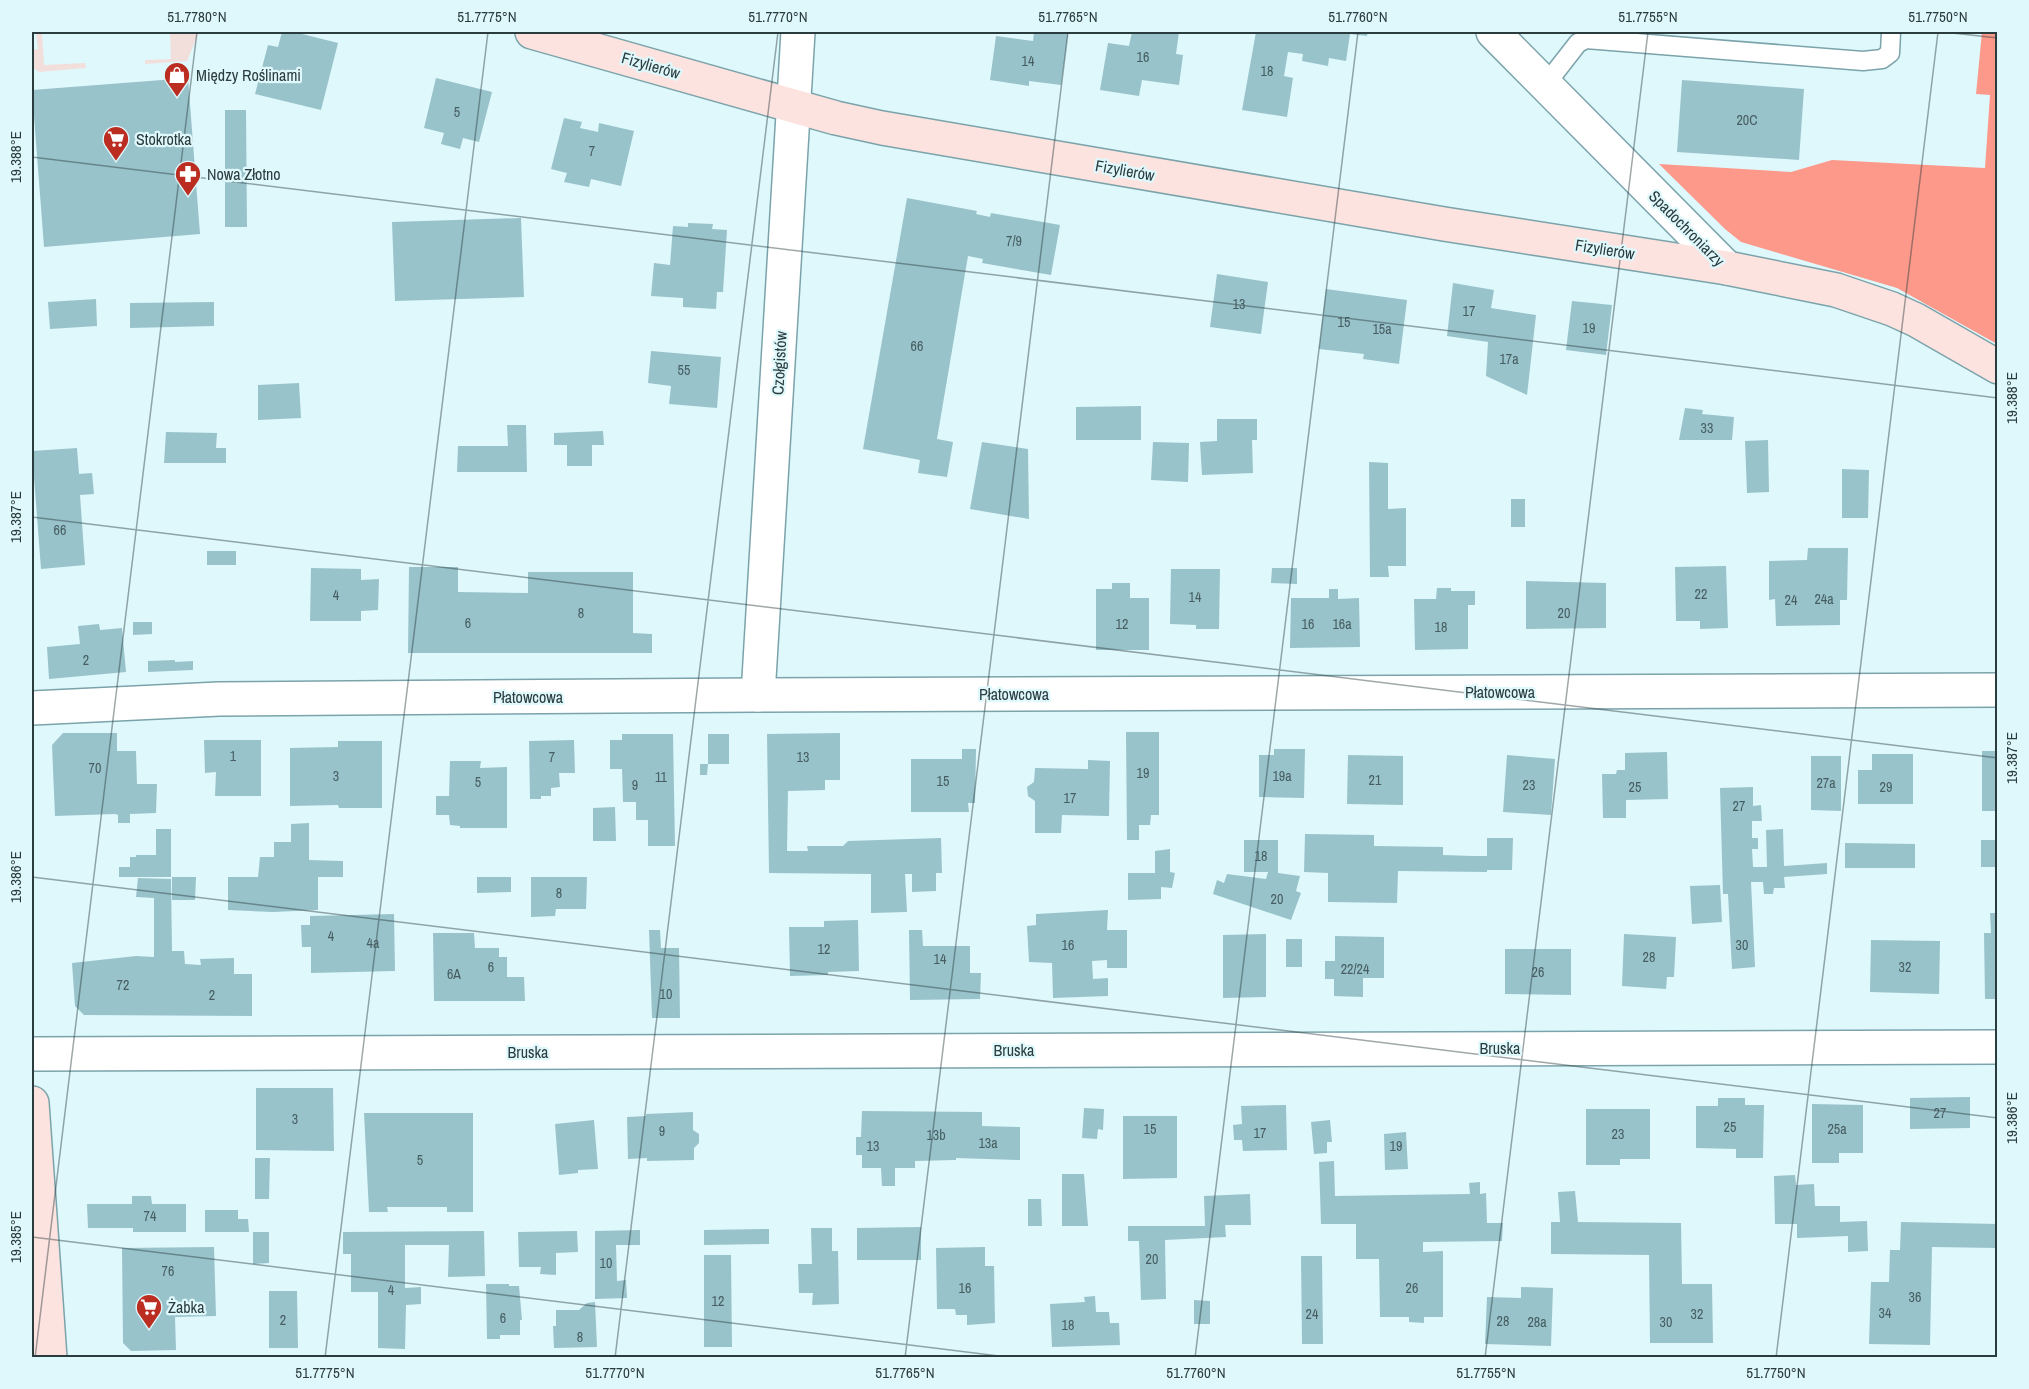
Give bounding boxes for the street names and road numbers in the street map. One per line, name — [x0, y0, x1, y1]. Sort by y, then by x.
street label: Fizylierów — [619, 46, 683, 84]
street label: Fizylierów — [1094, 154, 1157, 186]
street label: Spadochroniarzy — [1644, 185, 1730, 271]
street label: Fizylierów — [1574, 233, 1637, 265]
street label: Czołgistów — [766, 330, 792, 396]
street label: Płatowcowa — [1465, 681, 1536, 703]
street label: Płatowcowa — [979, 683, 1050, 705]
street label: Płatowcowa — [493, 686, 564, 708]
street label: Bruska — [1480, 1037, 1521, 1059]
street label: Bruska — [994, 1039, 1035, 1061]
street label: Bruska — [508, 1041, 549, 1063]

